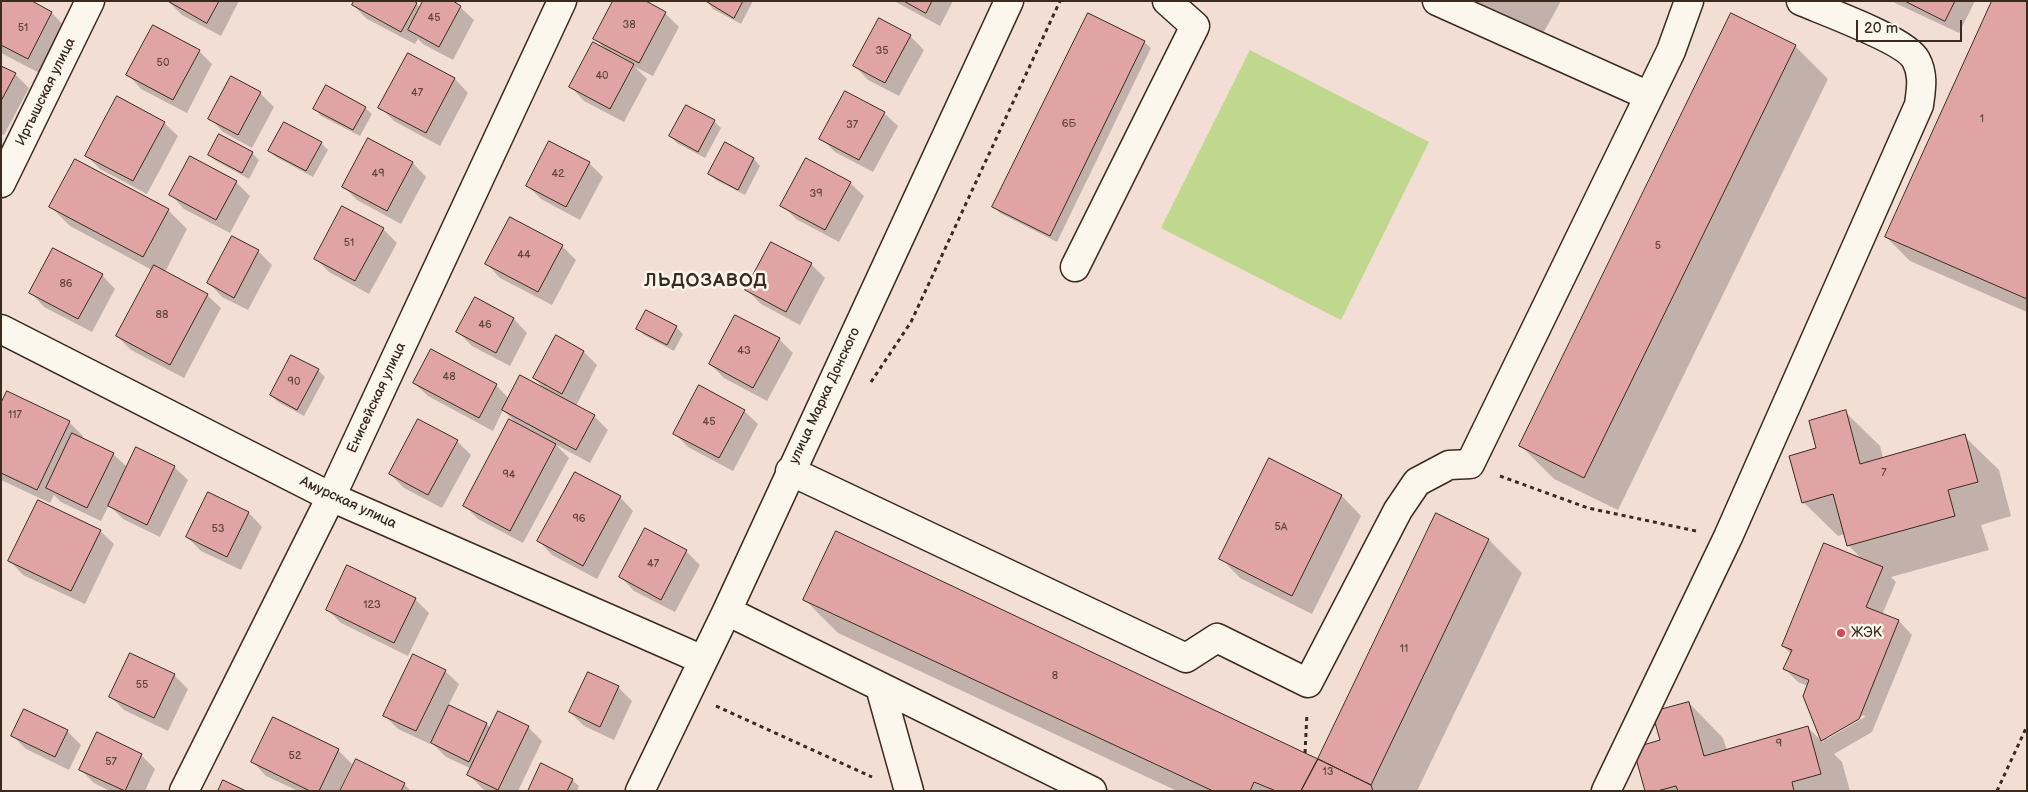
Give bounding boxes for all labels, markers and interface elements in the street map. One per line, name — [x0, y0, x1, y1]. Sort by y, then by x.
scale bar — [1858, 10, 1964, 42]
house number: 45 — [427, 11, 441, 25]
house number: 38 — [622, 18, 636, 32]
text: 20 m — [1864, 19, 1898, 38]
house number: 51 — [18, 21, 28, 35]
street label: Иртышская улица — [13, 35, 79, 149]
house number: 35 — [875, 44, 889, 58]
house number: 50 — [157, 56, 169, 70]
house number: 40 — [595, 69, 609, 83]
house number: 47 — [411, 86, 423, 100]
house number: 1 — [1980, 112, 1984, 126]
house number: 6Б — [1062, 117, 1076, 131]
house number: 37 — [846, 118, 858, 132]
house number: 49 — [371, 167, 385, 181]
house number: 42 — [551, 167, 565, 181]
house number: 39 — [809, 187, 823, 201]
house number: 51 — [344, 236, 354, 250]
house number: 5 — [1655, 239, 1661, 253]
house number: 44 — [517, 248, 531, 262]
district label: ЛЬДОЗАВОД — [643, 270, 769, 292]
house number: 86 — [59, 277, 73, 291]
house number: 88 — [156, 308, 168, 322]
house number: 46 — [478, 318, 492, 332]
street label: улица Марка Донского — [786, 325, 864, 467]
street label: Енисейская улица — [344, 340, 410, 456]
house number: 43 — [737, 344, 751, 358]
house number: 48 — [442, 370, 456, 384]
house number: 90 — [288, 375, 300, 389]
house number: 117 — [8, 408, 22, 422]
house number: 45 — [702, 415, 716, 429]
house number: 7 — [1881, 466, 1887, 480]
house number: 94 — [502, 468, 516, 482]
street label: Амурская улица — [297, 473, 399, 533]
house number: 96 — [572, 512, 586, 526]
house number: 5А — [1275, 520, 1287, 534]
house number: 53 — [211, 522, 225, 536]
house number: 47 — [647, 557, 659, 571]
house number: 123 — [363, 598, 381, 612]
place label: ЖЭК — [1851, 625, 1882, 641]
marker: ЖЭК — [1835, 627, 1847, 639]
house number: 11 — [1400, 642, 1408, 656]
house number: 8 — [1052, 669, 1058, 683]
house number: 55 — [136, 678, 148, 692]
house number: 9 — [1776, 737, 1782, 751]
house number: 52 — [289, 749, 301, 763]
house number: 57 — [105, 755, 117, 769]
house number: 13 — [1322, 765, 1334, 779]

